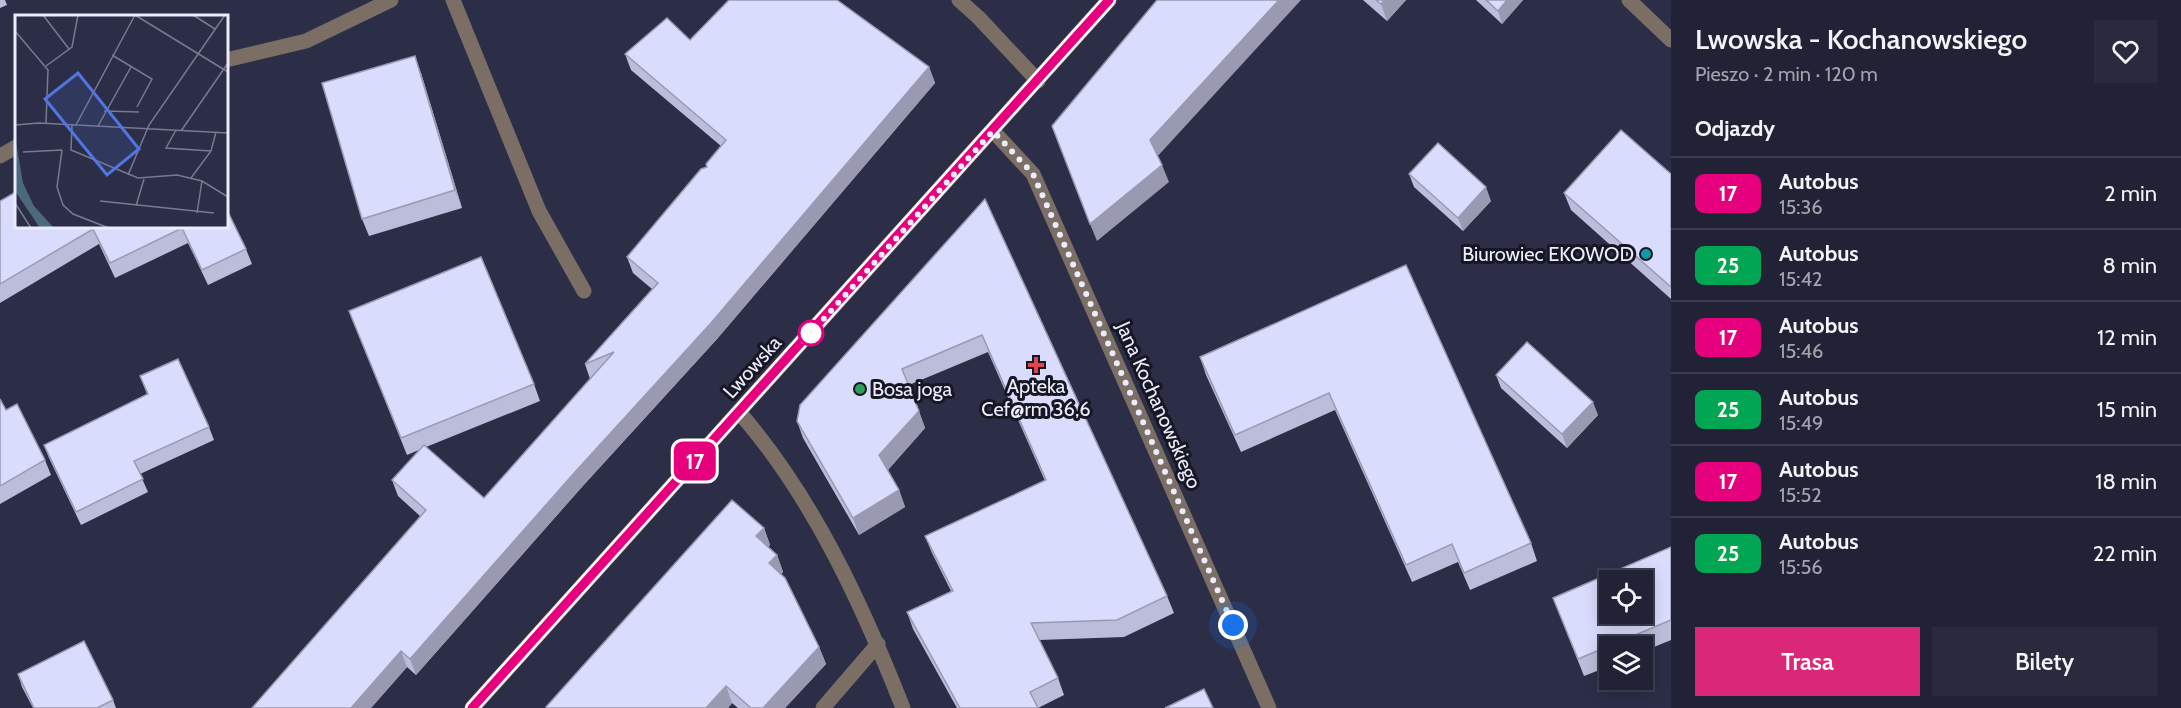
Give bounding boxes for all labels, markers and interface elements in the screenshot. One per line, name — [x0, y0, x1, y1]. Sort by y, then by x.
inset map — [15, 15, 228, 228]
button: heart — [2094, 20, 2157, 83]
text: Lwowska - Kochanowskiego — [1695, 22, 2027, 56]
text: Pieszo · 2 min · 120 m — [1695, 62, 1878, 86]
text: Odjazdy — [1695, 115, 1775, 142]
text: Autobus — [1779, 168, 1859, 195]
text: 2 min — [2104, 180, 2157, 207]
text: 17 — [1719, 181, 1737, 206]
text: 15:36 — [1779, 195, 1823, 219]
text: Autobus — [1779, 240, 1859, 267]
place label: Biurowiec EKOWOD — [1462, 242, 1634, 266]
marker: Biurowiec EKOWOD — [1639, 247, 1653, 261]
text: 8 min — [2102, 252, 2157, 279]
text: 25 — [1717, 253, 1739, 278]
text: 15:42 — [1779, 267, 1823, 291]
text: Autobus — [1779, 312, 1859, 339]
street label: Jana Kochanowskiego — [1111, 317, 1207, 492]
unlabelled marker — [798, 320, 824, 346]
text: 12 min — [2097, 324, 2157, 351]
text: 17 — [1719, 325, 1737, 350]
street label: Lwowska — [718, 331, 787, 403]
text: 15:46 — [1779, 339, 1823, 363]
marker: Apteka Cef@rm 36,6 — [1029, 358, 1043, 372]
place label: Apteka Cef@rm 36,6 — [981, 374, 1091, 421]
place label: Bosa joga — [872, 377, 953, 401]
marker: Bosa joga — [853, 382, 867, 396]
text: Autobus — [1779, 384, 1859, 411]
text: 15 min — [2097, 396, 2157, 423]
text: 25 — [1717, 397, 1739, 422]
text: 15:49 — [1779, 411, 1823, 435]
line badge: 17 — [668, 442, 722, 480]
text: 17 — [686, 449, 704, 474]
text: Autobus — [1779, 456, 1859, 483]
text: 18 min — [2095, 468, 2157, 495]
text: 17 — [1719, 469, 1737, 494]
text: 15:52 — [1779, 483, 1822, 507]
text: Autobus — [1779, 528, 1859, 555]
text: 22 min — [2093, 540, 2157, 567]
text: 25 — [1717, 541, 1739, 566]
text: 15:56 — [1779, 555, 1823, 579]
map controls — [1599, 570, 1653, 690]
button: locate — [1599, 570, 1653, 624]
your location — [1218, 610, 1248, 640]
button: Trasa — [1695, 627, 1920, 696]
button: Bilety — [1932, 627, 2157, 696]
button: layers — [1599, 636, 1653, 690]

